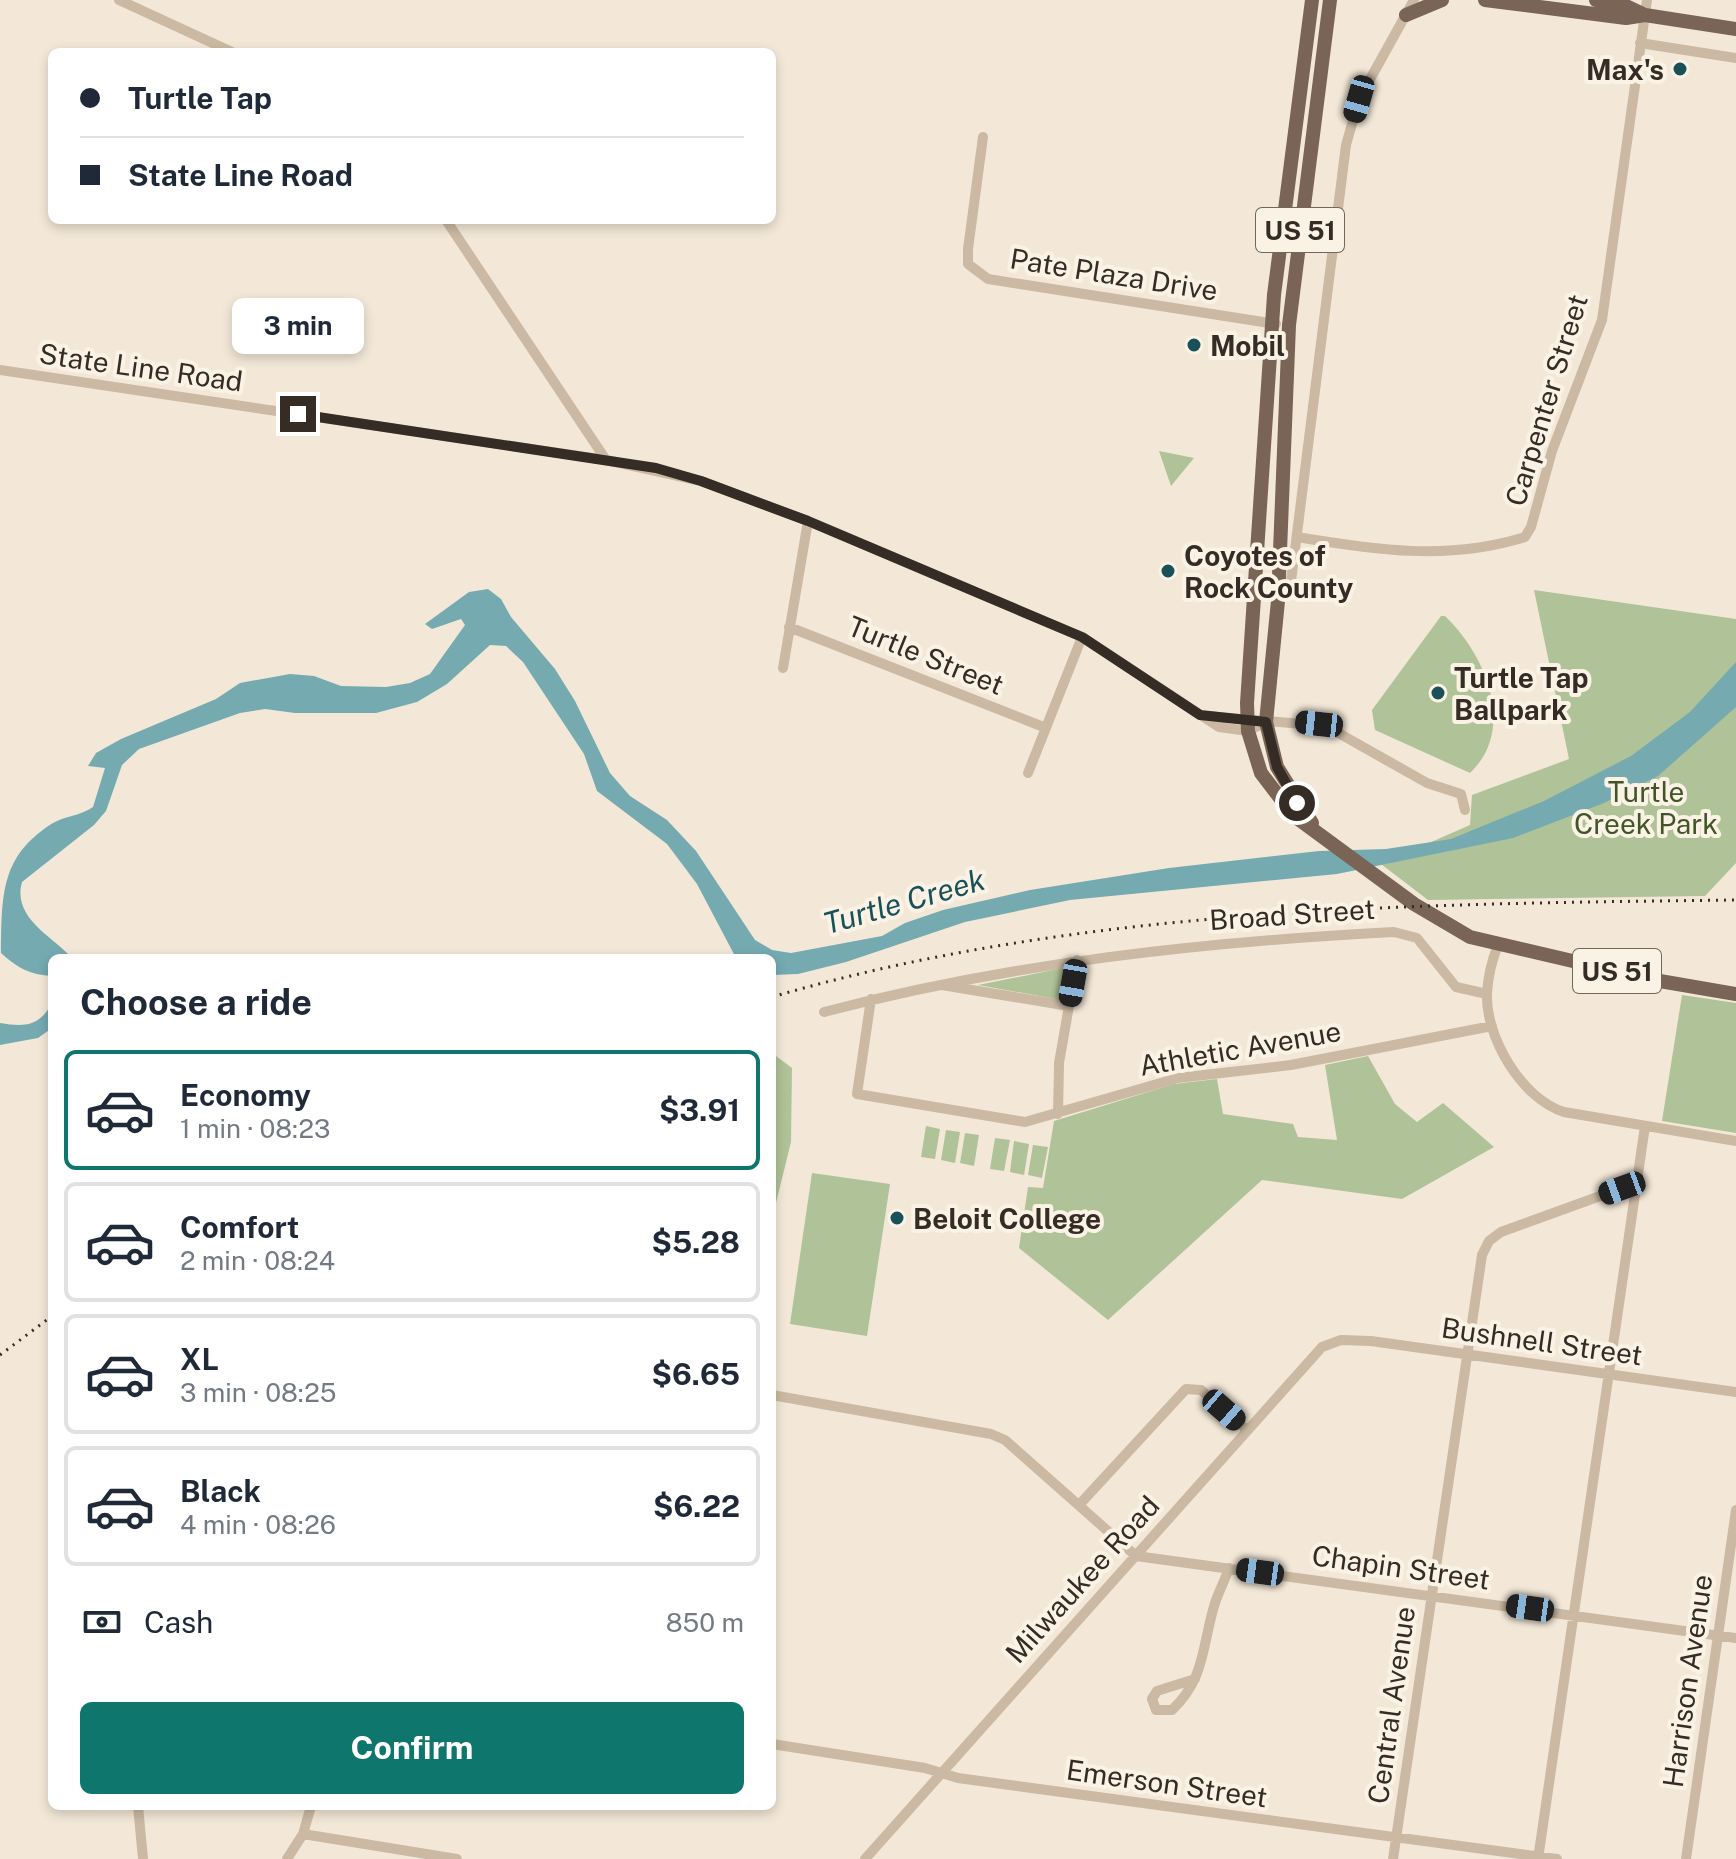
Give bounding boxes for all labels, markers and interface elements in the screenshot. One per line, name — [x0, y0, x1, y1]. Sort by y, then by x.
place label: Max's — [1586, 53, 1664, 86]
marker: Max's — [1671, 60, 1689, 78]
car — [1341, 73, 1377, 125]
text: Turtle Tap — [128, 80, 272, 116]
text: State Line Road — [128, 157, 353, 193]
road number: US 51 — [1256, 208, 1344, 252]
street label: Pate Plaza Drive — [1008, 241, 1220, 307]
street label: Carpenter Street — [1498, 290, 1594, 510]
callout: 3 min — [232, 298, 364, 354]
text: 3 min — [264, 310, 332, 341]
place label: Mobil — [1210, 329, 1285, 362]
street label: State Line Road — [37, 336, 245, 398]
marker: Mobil — [1185, 336, 1203, 354]
route end — [280, 396, 316, 432]
place label: Coyotes of Rock County — [1184, 539, 1354, 604]
marker: Coyotes of Rock County — [1159, 562, 1177, 580]
street label: Turtle Street — [843, 609, 1009, 701]
place label: Turtle Tap Ballpark — [1454, 661, 1588, 726]
marker: Turtle Tap Ballpark — [1429, 684, 1447, 702]
car — [1294, 710, 1344, 738]
park label: Turtle Creek Park — [1574, 775, 1718, 840]
route start — [1279, 785, 1315, 821]
water label: Turtle Creek — [819, 861, 990, 941]
street label: Broad Street — [1208, 892, 1376, 936]
road number: US 51 — [1573, 949, 1661, 993]
car — [1057, 957, 1089, 1009]
text: Choose a ride — [80, 981, 312, 1023]
street label: Athletic Avenue — [1137, 1014, 1343, 1082]
icon: car — [84, 1074, 156, 1146]
text: Economy — [180, 1077, 311, 1113]
text: $3.91 — [659, 1092, 740, 1128]
text: 1 min · 08:23 — [180, 1113, 330, 1144]
car — [1595, 1169, 1649, 1207]
place label: Beloit College — [913, 1202, 1101, 1235]
icon: car — [84, 1206, 156, 1278]
text: Comfort — [180, 1209, 299, 1245]
marker: Beloit College — [888, 1209, 906, 1227]
text: $5.28 — [651, 1224, 740, 1260]
text: 2 min · 08:24 — [180, 1245, 335, 1276]
street label: Bushnell Street — [1439, 1311, 1645, 1371]
icon: car — [84, 1338, 156, 1410]
text: XL — [180, 1341, 219, 1377]
text: $6.65 — [652, 1356, 740, 1392]
text: 3 min · 08:25 — [180, 1377, 336, 1408]
car — [1198, 1385, 1250, 1435]
icon: car — [84, 1470, 156, 1542]
text: Black — [180, 1473, 261, 1509]
text: $6.22 — [653, 1488, 740, 1524]
street label: Milwaukee Road — [998, 1489, 1166, 1669]
text: 4 min · 08:26 — [180, 1509, 336, 1540]
street label: Chapin Street — [1310, 1538, 1492, 1596]
car — [1235, 1557, 1285, 1587]
street label: Harrison Avenue — [1656, 1572, 1718, 1790]
car — [1505, 1593, 1555, 1623]
icon: cash — [80, 1600, 124, 1644]
text: Cash — [144, 1604, 213, 1640]
street label: Central Avenue — [1361, 1604, 1421, 1806]
text: 850 m — [666, 1607, 744, 1638]
button: Confirm — [80, 1702, 744, 1794]
street label: Emerson Street — [1064, 1753, 1270, 1813]

